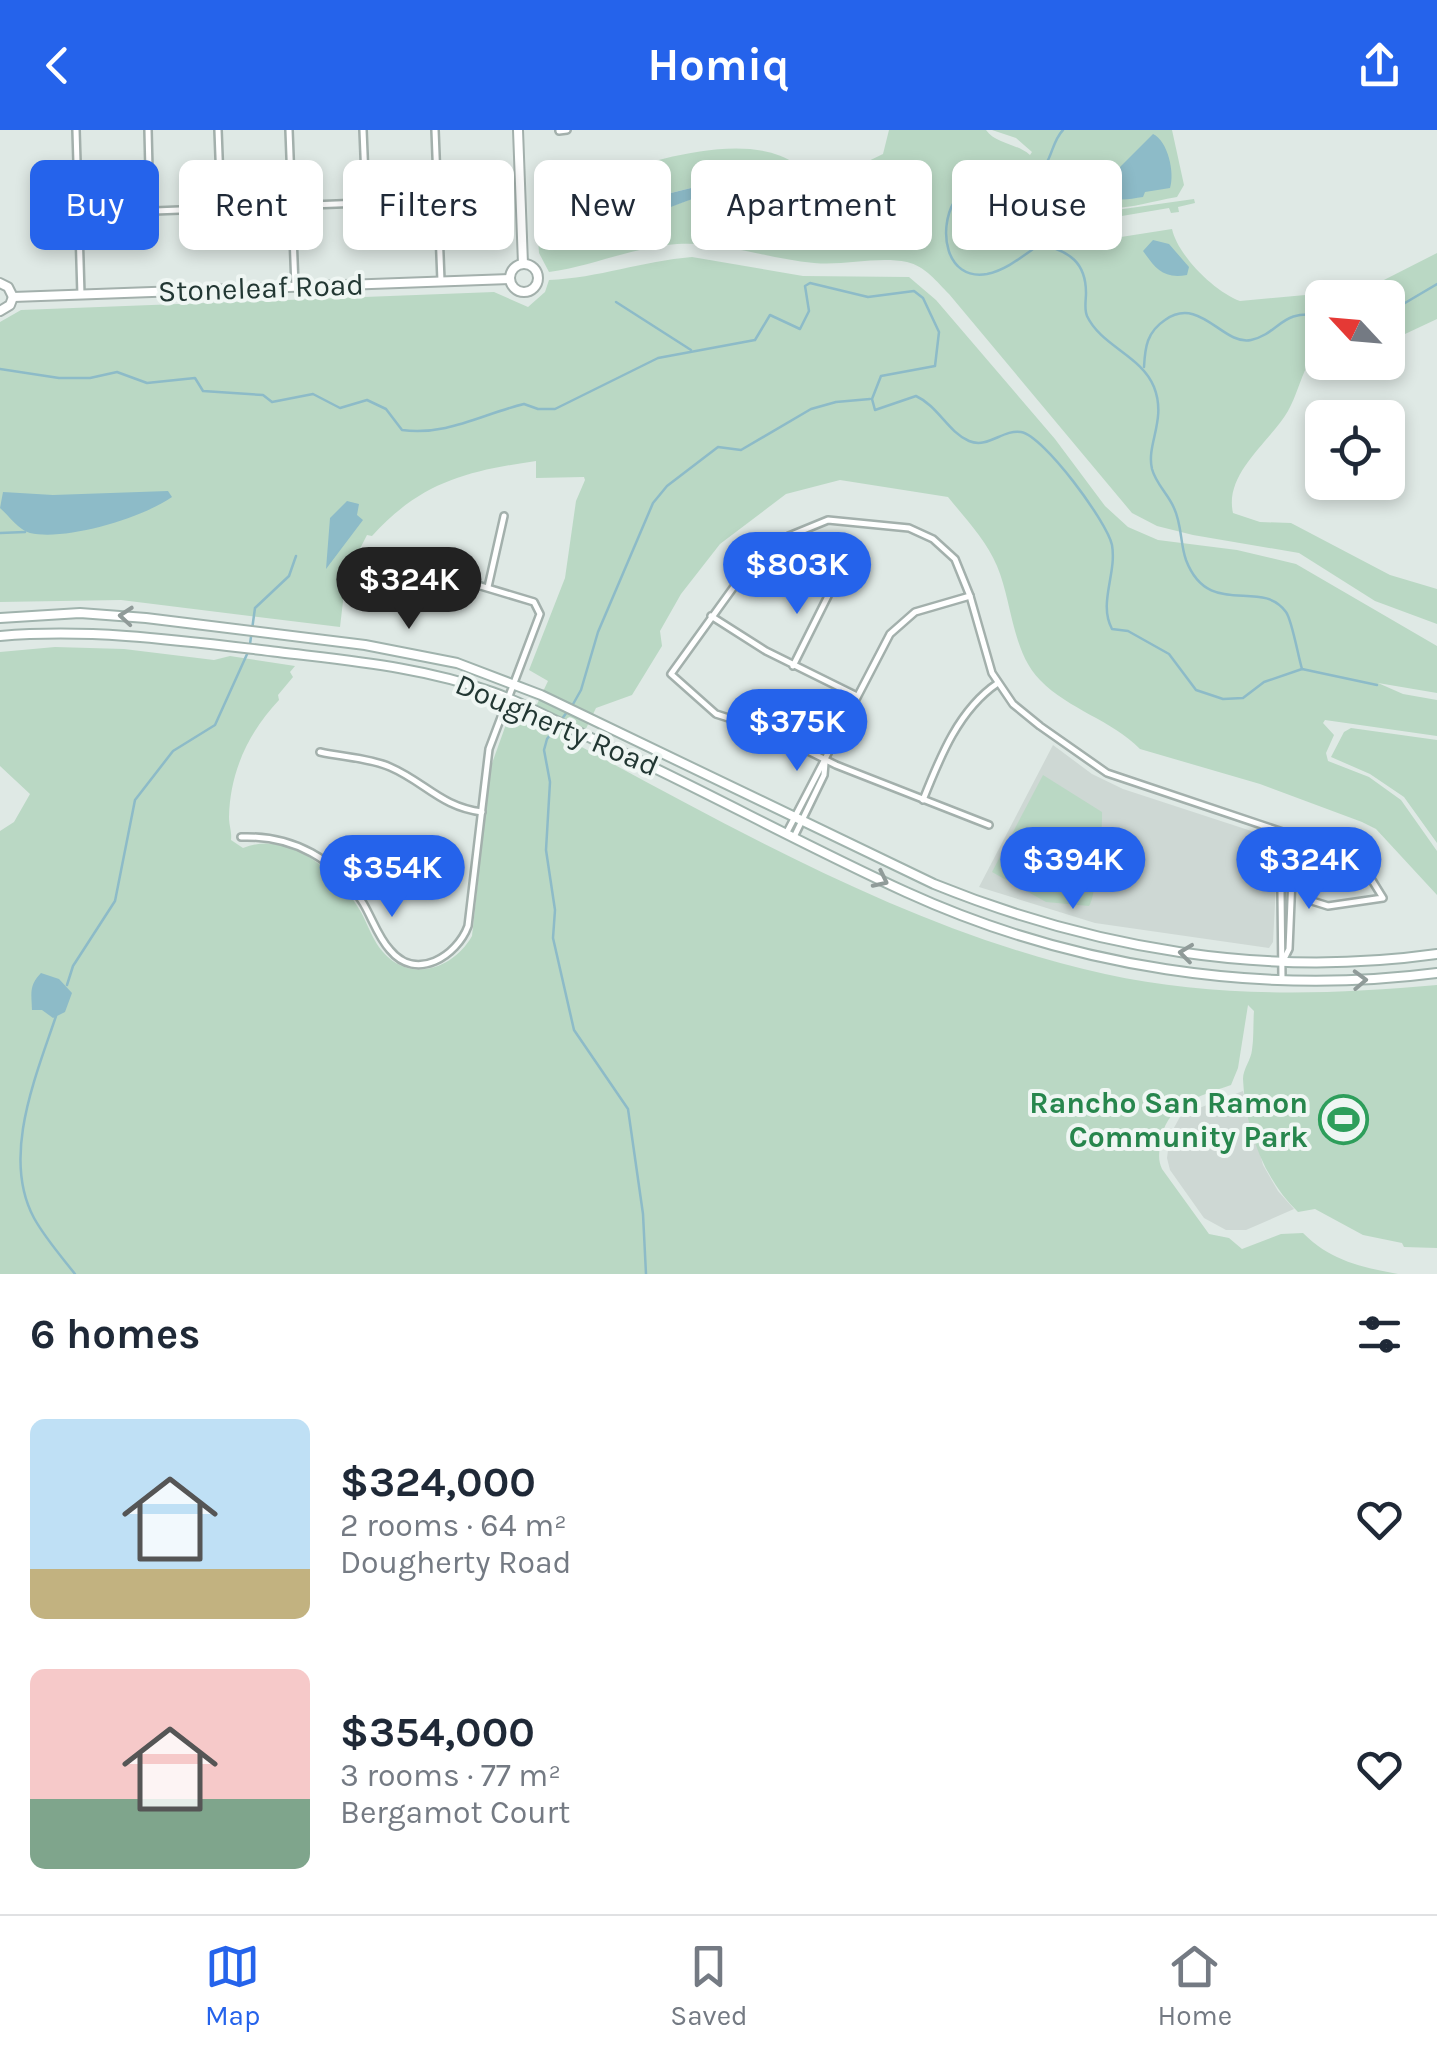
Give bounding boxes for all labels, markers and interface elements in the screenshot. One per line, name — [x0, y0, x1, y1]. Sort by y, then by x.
icon: back — [30, 38, 85, 93]
icon: share — [1352, 38, 1407, 93]
text: Homiq — [647, 39, 790, 91]
chip: Buy — [30, 160, 159, 250]
chip: Rent — [179, 160, 323, 250]
chip: Filters — [343, 160, 514, 250]
chip: New — [534, 160, 671, 250]
chip: Apartment — [691, 160, 932, 250]
chip: House — [952, 160, 1122, 250]
street label: Stoneleaf Road — [157, 266, 365, 310]
north arrow — [1305, 280, 1405, 380]
map controls — [1305, 280, 1405, 500]
button: locate — [1305, 400, 1405, 500]
pin: $803K — [727, 532, 867, 617]
text: $803K — [745, 546, 849, 583]
pin: $324K — [339, 547, 479, 632]
text: $324K — [358, 561, 460, 598]
one-way arrow — [118, 606, 134, 628]
street label: Dougherty Road — [450, 666, 664, 784]
pin: $375K — [727, 689, 867, 774]
text: $375K — [748, 703, 846, 740]
pin: $394K — [1003, 827, 1143, 912]
pin: $324K — [1239, 827, 1379, 912]
pin: $354K — [322, 835, 462, 920]
text: $394K — [1022, 841, 1124, 878]
text: $324K — [1258, 841, 1360, 878]
text: $354K — [342, 849, 442, 886]
one-way arrow — [871, 868, 889, 888]
one-way arrow — [1178, 944, 1194, 965]
one-way arrow — [1352, 969, 1368, 990]
place label: Rancho San Ramon Community Park — [1029, 1085, 1308, 1155]
sports icon: Rancho San Ramon Community Park — [1317, 1094, 1369, 1146]
icon: filters — [1352, 1307, 1407, 1362]
text: 6 homes — [30, 1309, 200, 1359]
text: $324,000 — [340, 1457, 536, 1507]
icon: home — [110, 1459, 230, 1579]
icon: heart — [1352, 1492, 1407, 1547]
text: 2 rooms · 64 m² — [340, 1507, 567, 1544]
text: Dougherty Road — [340, 1544, 572, 1581]
text: $354,000 — [340, 1707, 535, 1757]
icon: home — [110, 1709, 230, 1829]
icon: heart — [1352, 1742, 1407, 1797]
text: 3 rooms · 77 m² — [340, 1757, 561, 1794]
text: Bergamot Court — [340, 1794, 570, 1831]
tab: Map — [205, 1939, 260, 2032]
tab: Saved — [670, 1939, 748, 2032]
tab: Home — [1157, 1939, 1232, 2032]

